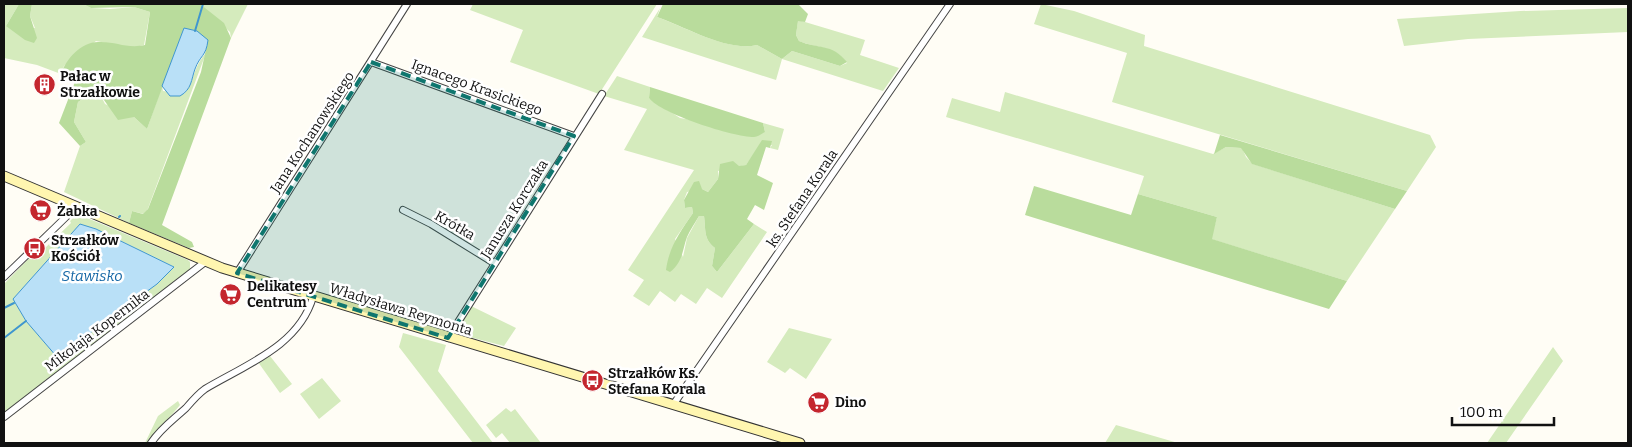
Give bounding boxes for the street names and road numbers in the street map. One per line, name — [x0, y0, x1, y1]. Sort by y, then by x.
street label: Ignacego Krasickiego — [409, 56, 545, 119]
street label: Jana Kochanowskiego — [266, 68, 358, 197]
street label: ks. Stefana Korala — [763, 146, 842, 250]
street label: Janusza Korczaka — [477, 156, 552, 263]
street label: Krótka — [432, 207, 478, 244]
street label: Władysława Reymonta — [327, 280, 475, 339]
street label: Mikołaja Kopernika — [42, 285, 153, 375]

